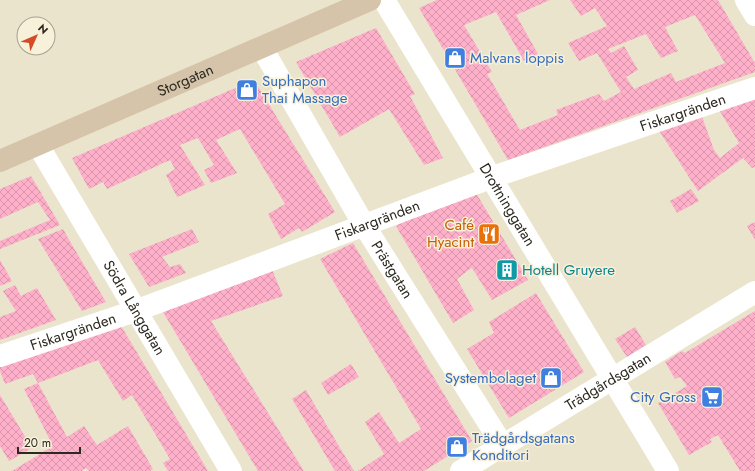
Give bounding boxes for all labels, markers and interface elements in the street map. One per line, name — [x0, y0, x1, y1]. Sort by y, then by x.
north arrow — [16, 16, 56, 56]
text: N — [34, 20, 52, 38]
shop icon: Malvans loppis — [442, 45, 468, 71]
place label: Malvans loppis — [470, 47, 564, 69]
street label: Storgatan — [154, 58, 217, 102]
place label: Suphapon Thai Massage — [262, 70, 348, 109]
shop icon: Suphapon Thai Massage — [234, 77, 260, 103]
street label: Fiskargränden — [637, 88, 729, 137]
street label: Drottninggatan — [474, 159, 541, 250]
street label: Fiskargränden — [332, 194, 423, 246]
place label: Café Hyacint — [427, 214, 474, 253]
restaurant icon: Café Hyacint — [476, 221, 502, 247]
street label: Prästgatan — [366, 236, 419, 303]
street label: Södra Långgatan — [98, 256, 171, 359]
building icon: Hotell Gruyere — [494, 257, 520, 283]
place label: Hotell Gruyere — [522, 259, 615, 281]
street label: Fiskargränden — [27, 307, 119, 356]
street label: Trädgårdsgatan — [561, 347, 655, 416]
shop icon: Systembolaget — [538, 365, 564, 391]
place label: Systembolaget — [445, 367, 536, 389]
supermarket icon: City Gross — [699, 384, 725, 410]
place label: City Gross — [630, 386, 696, 408]
place label: Trädgårdsgatans Konditori — [472, 427, 575, 466]
scale bar — [18, 429, 80, 455]
text: 20 m — [24, 434, 51, 452]
shop icon: Trädgårdsgatans Konditori — [444, 434, 470, 460]

